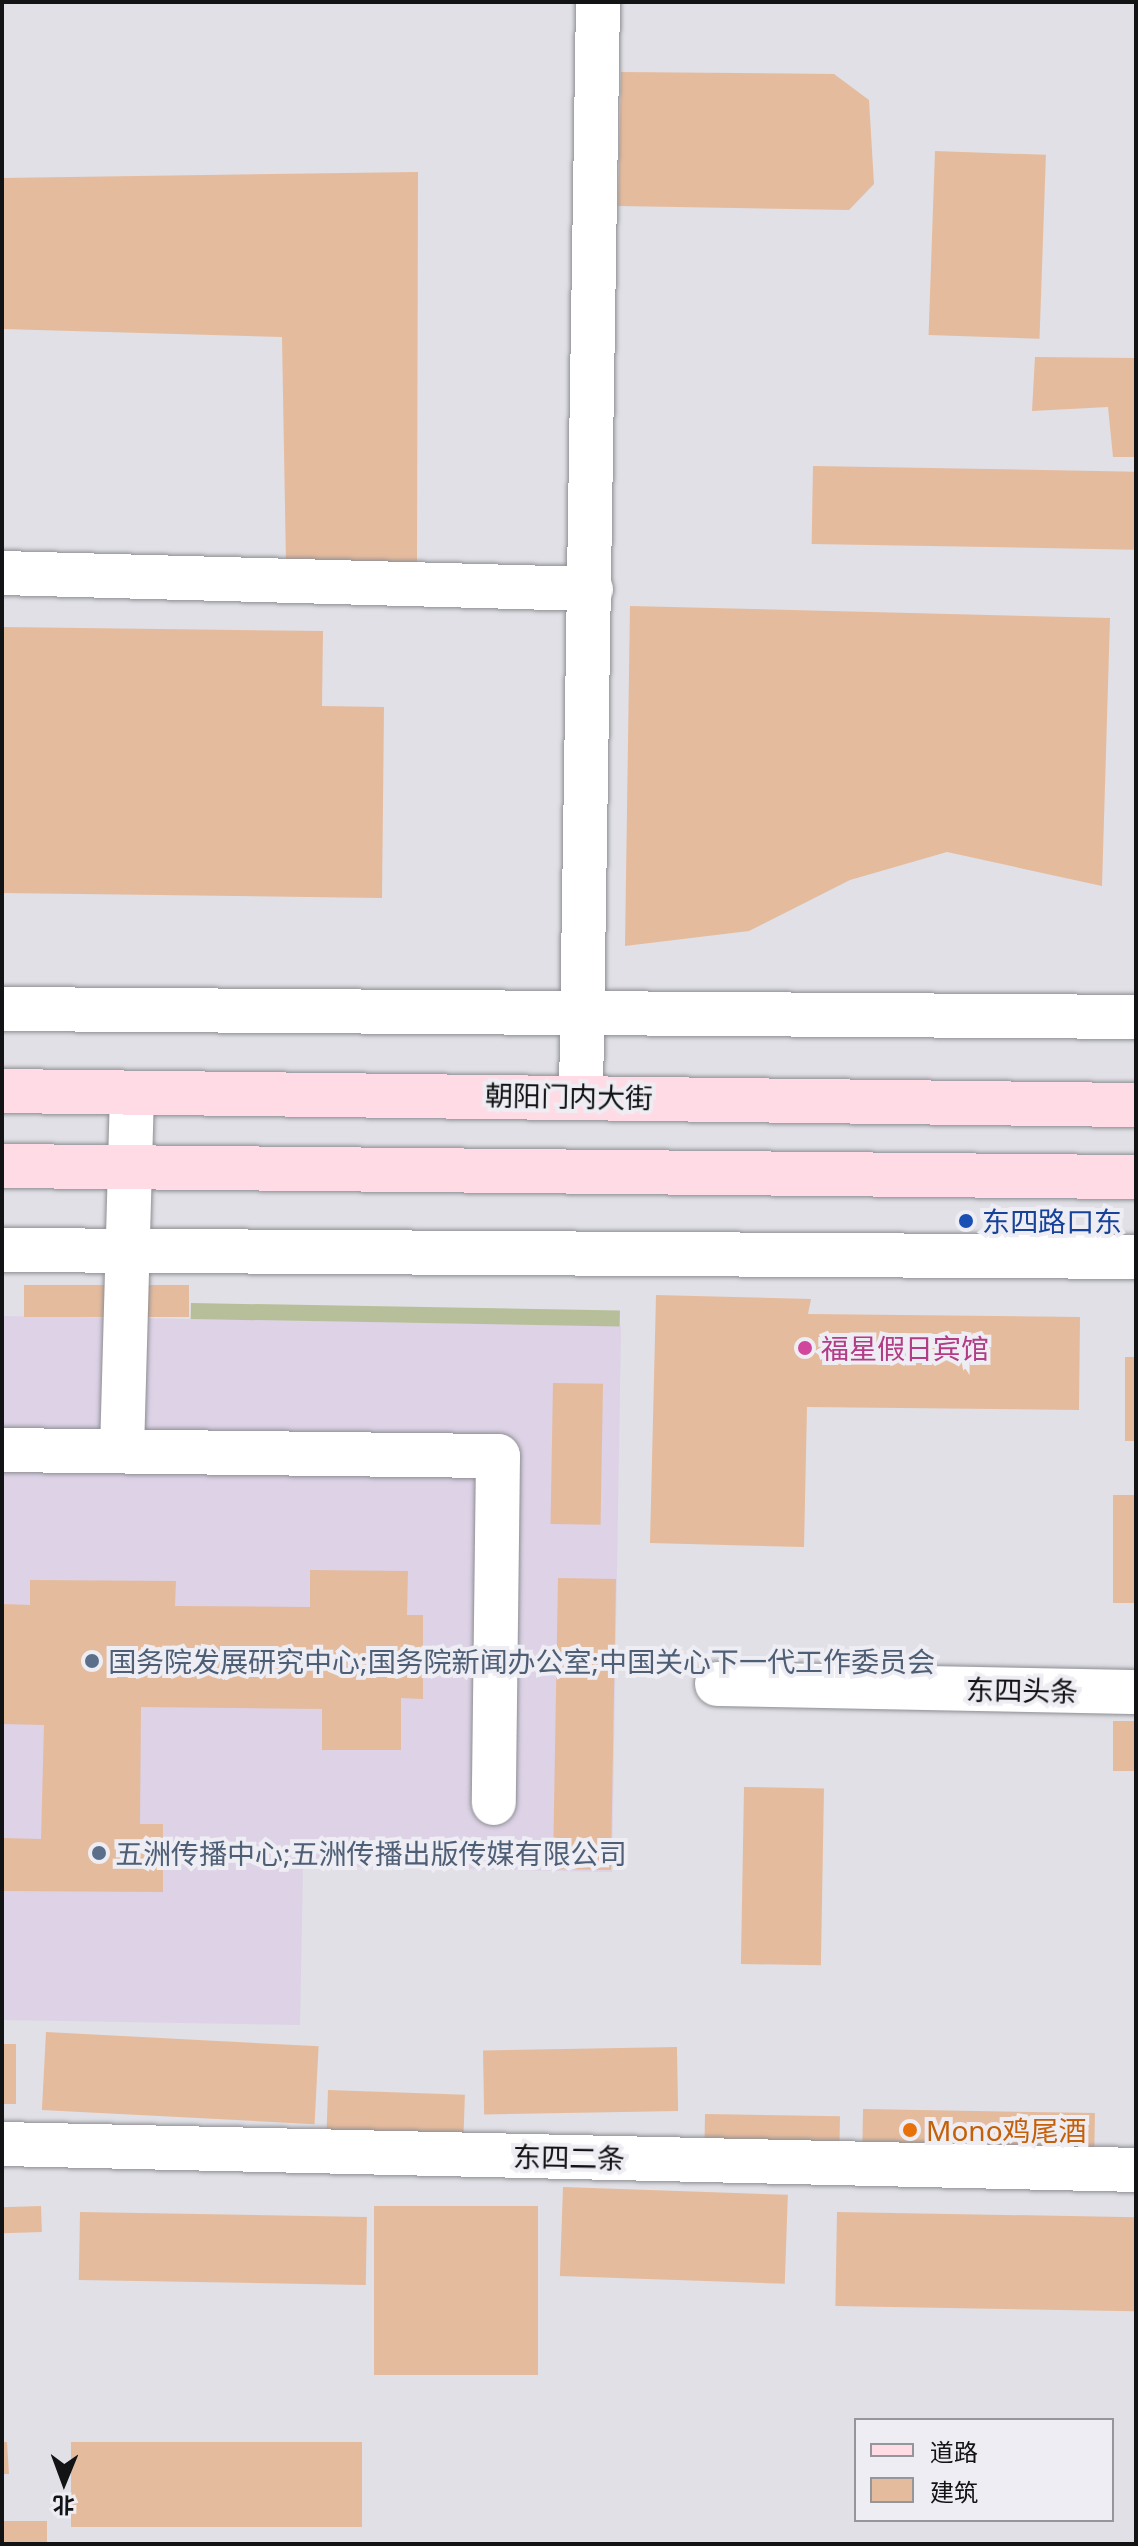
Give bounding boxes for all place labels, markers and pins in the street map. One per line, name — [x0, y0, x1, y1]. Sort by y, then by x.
place label: 东四路口东 — [982, 1204, 1122, 1238]
marker: 东四路口东 — [957, 1212, 975, 1230]
place label: 福星假日宾馆 — [821, 1331, 989, 1365]
marker: 福星假日宾馆 — [796, 1339, 814, 1357]
place label: 国务院发展研究中心;国务院新闻办公室;中国关心下一代工作委员会 — [108, 1644, 935, 1678]
marker: 国务院发展研究中心;国务院新闻办公室;中国关心下一代工作委员会 — [83, 1652, 101, 1670]
place label: 五洲传播中心;五洲传播出版传媒有限公司 — [115, 1836, 627, 1870]
marker: 五洲传播中心;五洲传播出版传媒有限公司 — [90, 1844, 108, 1862]
place label: Mono鸡尾酒 — [926, 2113, 1087, 2147]
marker: Mono鸡尾酒 — [901, 2121, 919, 2139]

